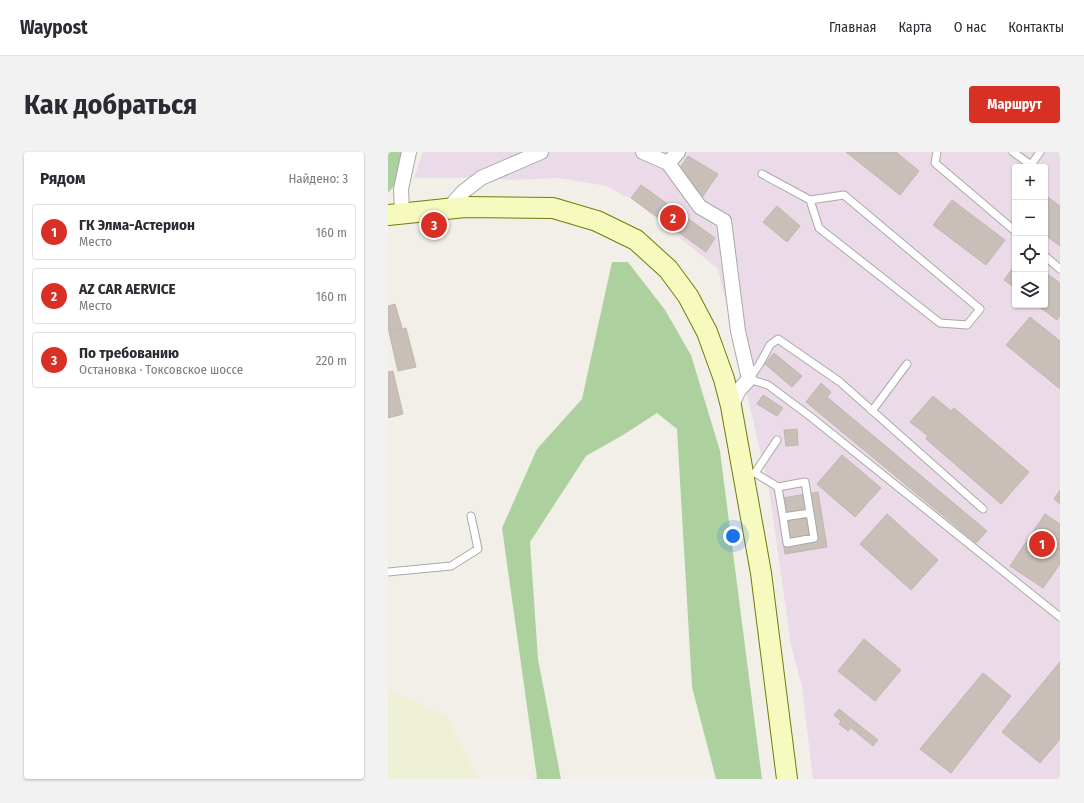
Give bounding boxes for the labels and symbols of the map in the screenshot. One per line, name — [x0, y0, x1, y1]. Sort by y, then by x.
pin: 2 — [660, 203, 686, 233]
pin: 3 — [421, 210, 447, 240]
your location — [723, 526, 743, 546]
pin: 1 — [1029, 529, 1055, 559]

